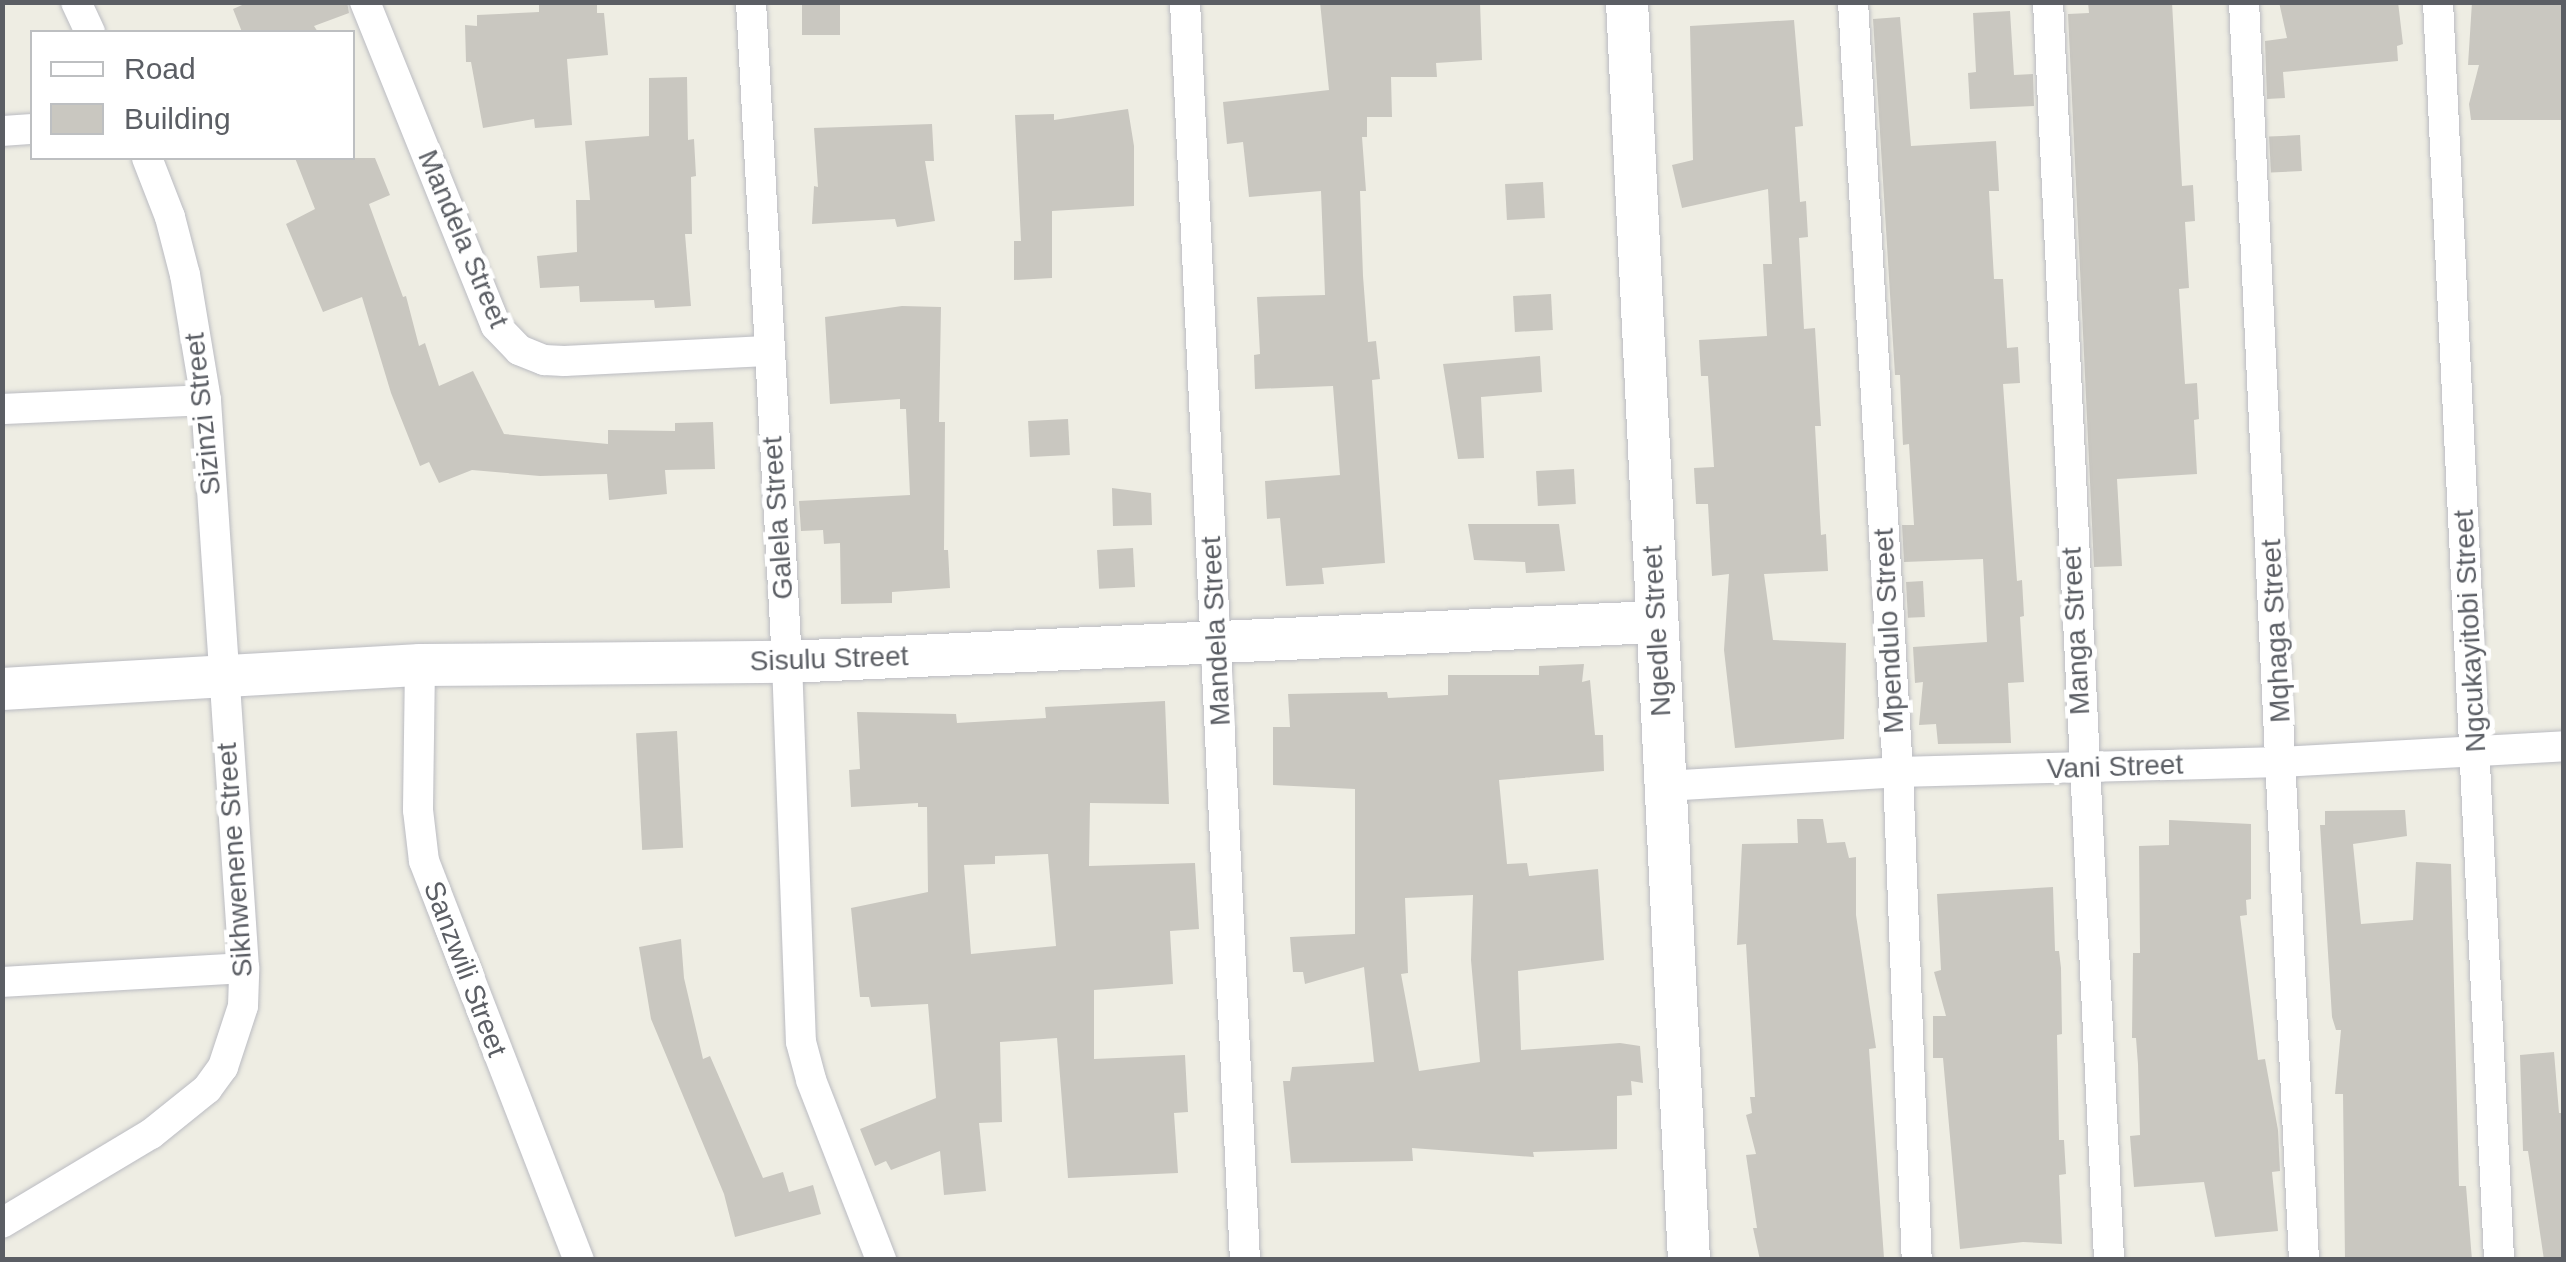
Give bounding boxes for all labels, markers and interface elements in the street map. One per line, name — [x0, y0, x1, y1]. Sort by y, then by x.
legend — [30, 30, 355, 160]
text: Road — [124, 52, 196, 85]
text: Building — [124, 102, 231, 135]
street label: Mandela Street — [410, 145, 516, 333]
street label: Sizinzi Street — [178, 331, 228, 497]
street label: Galela Street — [756, 435, 800, 601]
street label: Ngcukayitobi Street — [2447, 509, 2493, 753]
street label: Mpendulo Street — [1867, 528, 1911, 734]
street label: Mandela Street — [1194, 535, 1238, 727]
street label: Mqhaga Street — [2254, 538, 2298, 724]
street label: Ngedle Street — [1636, 545, 1678, 717]
street label: Manga Street — [2055, 546, 2097, 716]
street label: Sisulu Street — [749, 639, 909, 679]
street label: Sikhwenene Street — [210, 742, 260, 978]
street label: Vani Street — [2046, 748, 2184, 786]
street label: Sanzwili Street — [416, 877, 514, 1061]

